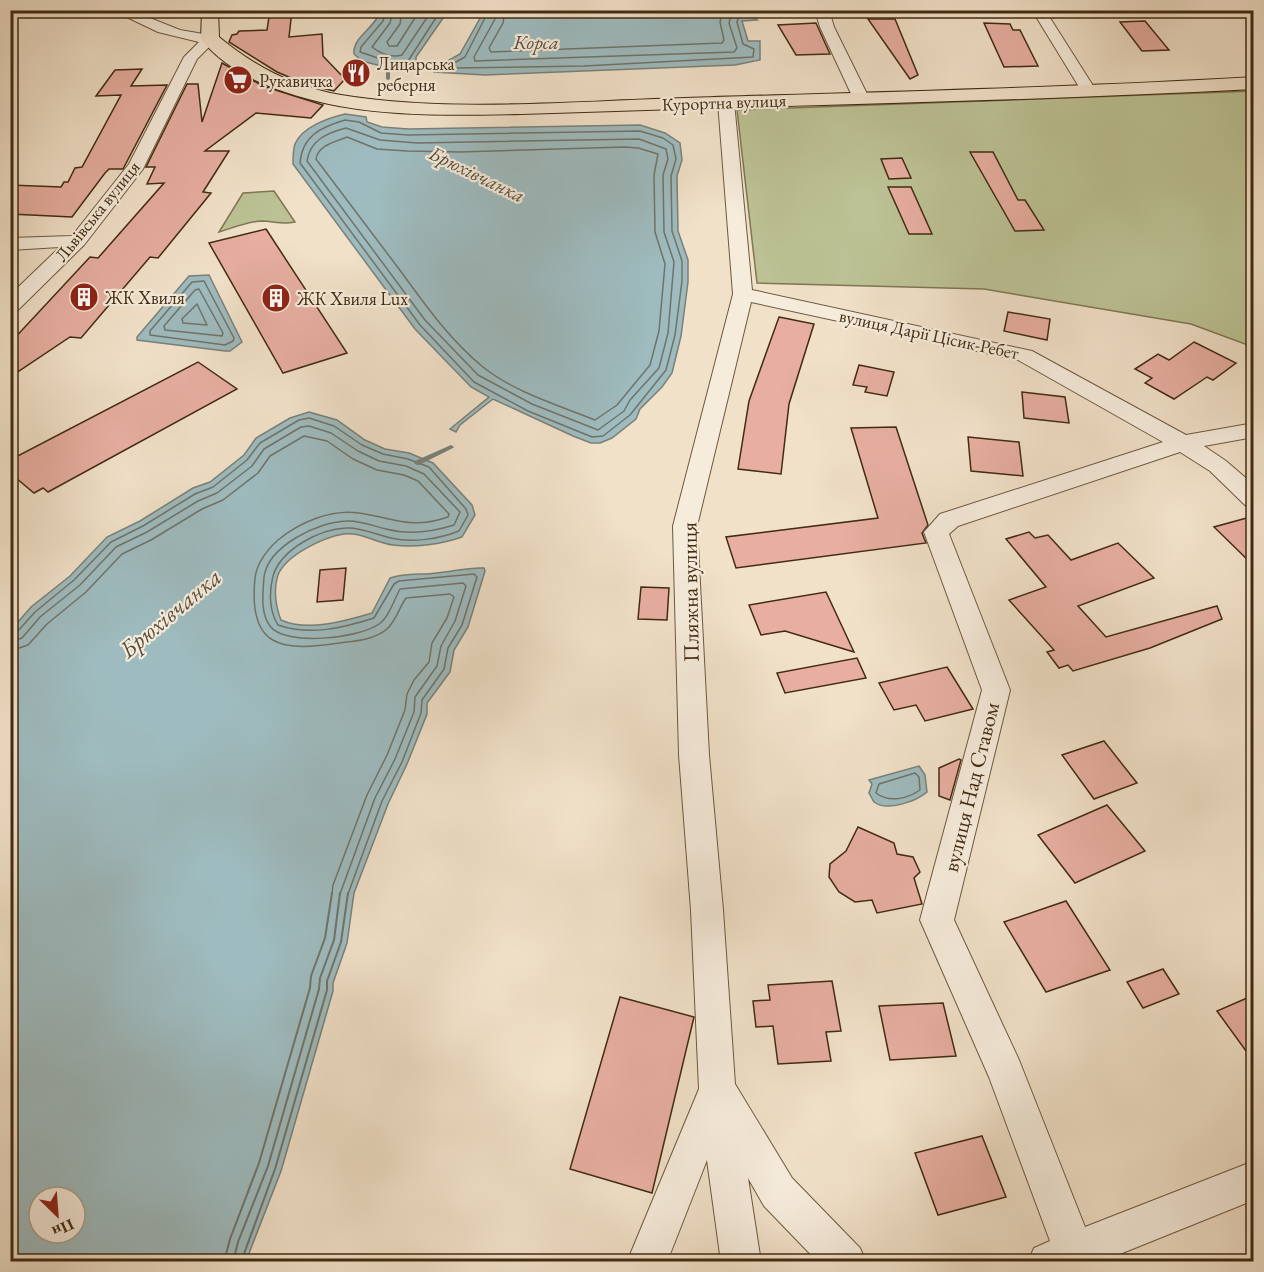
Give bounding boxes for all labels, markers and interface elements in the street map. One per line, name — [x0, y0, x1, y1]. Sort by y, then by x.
water label: Корса — [512, 29, 559, 55]
place label: Лицарська реберня — [377, 52, 455, 96]
restaurant icon: Лицарська реберня — [340, 57, 372, 89]
supermarket icon: Рукавичка — [222, 64, 254, 96]
place label: Рукавичка — [259, 69, 334, 92]
street label: Курортна вулиця — [661, 88, 787, 116]
water label: Брюхівчанка — [424, 139, 529, 208]
street label: Львівська вулиця — [49, 156, 145, 266]
building icon: ЖК Хвиля — [68, 281, 100, 313]
building icon: ЖК Хвиля Lux — [260, 282, 292, 314]
place label: ЖК Хвиля — [104, 286, 185, 309]
place label: ЖК Хвиля Lux — [296, 287, 408, 310]
street label: вулиця Дарії Цісик-Ребет — [837, 304, 1021, 364]
street label: Пляжна вулиця — [674, 522, 706, 662]
water label: Брюхівчанка — [112, 561, 227, 665]
street label: вулиця Над Ставом — [936, 699, 1006, 875]
north arrow — [27, 1185, 87, 1245]
text: Пн — [49, 1214, 77, 1242]

